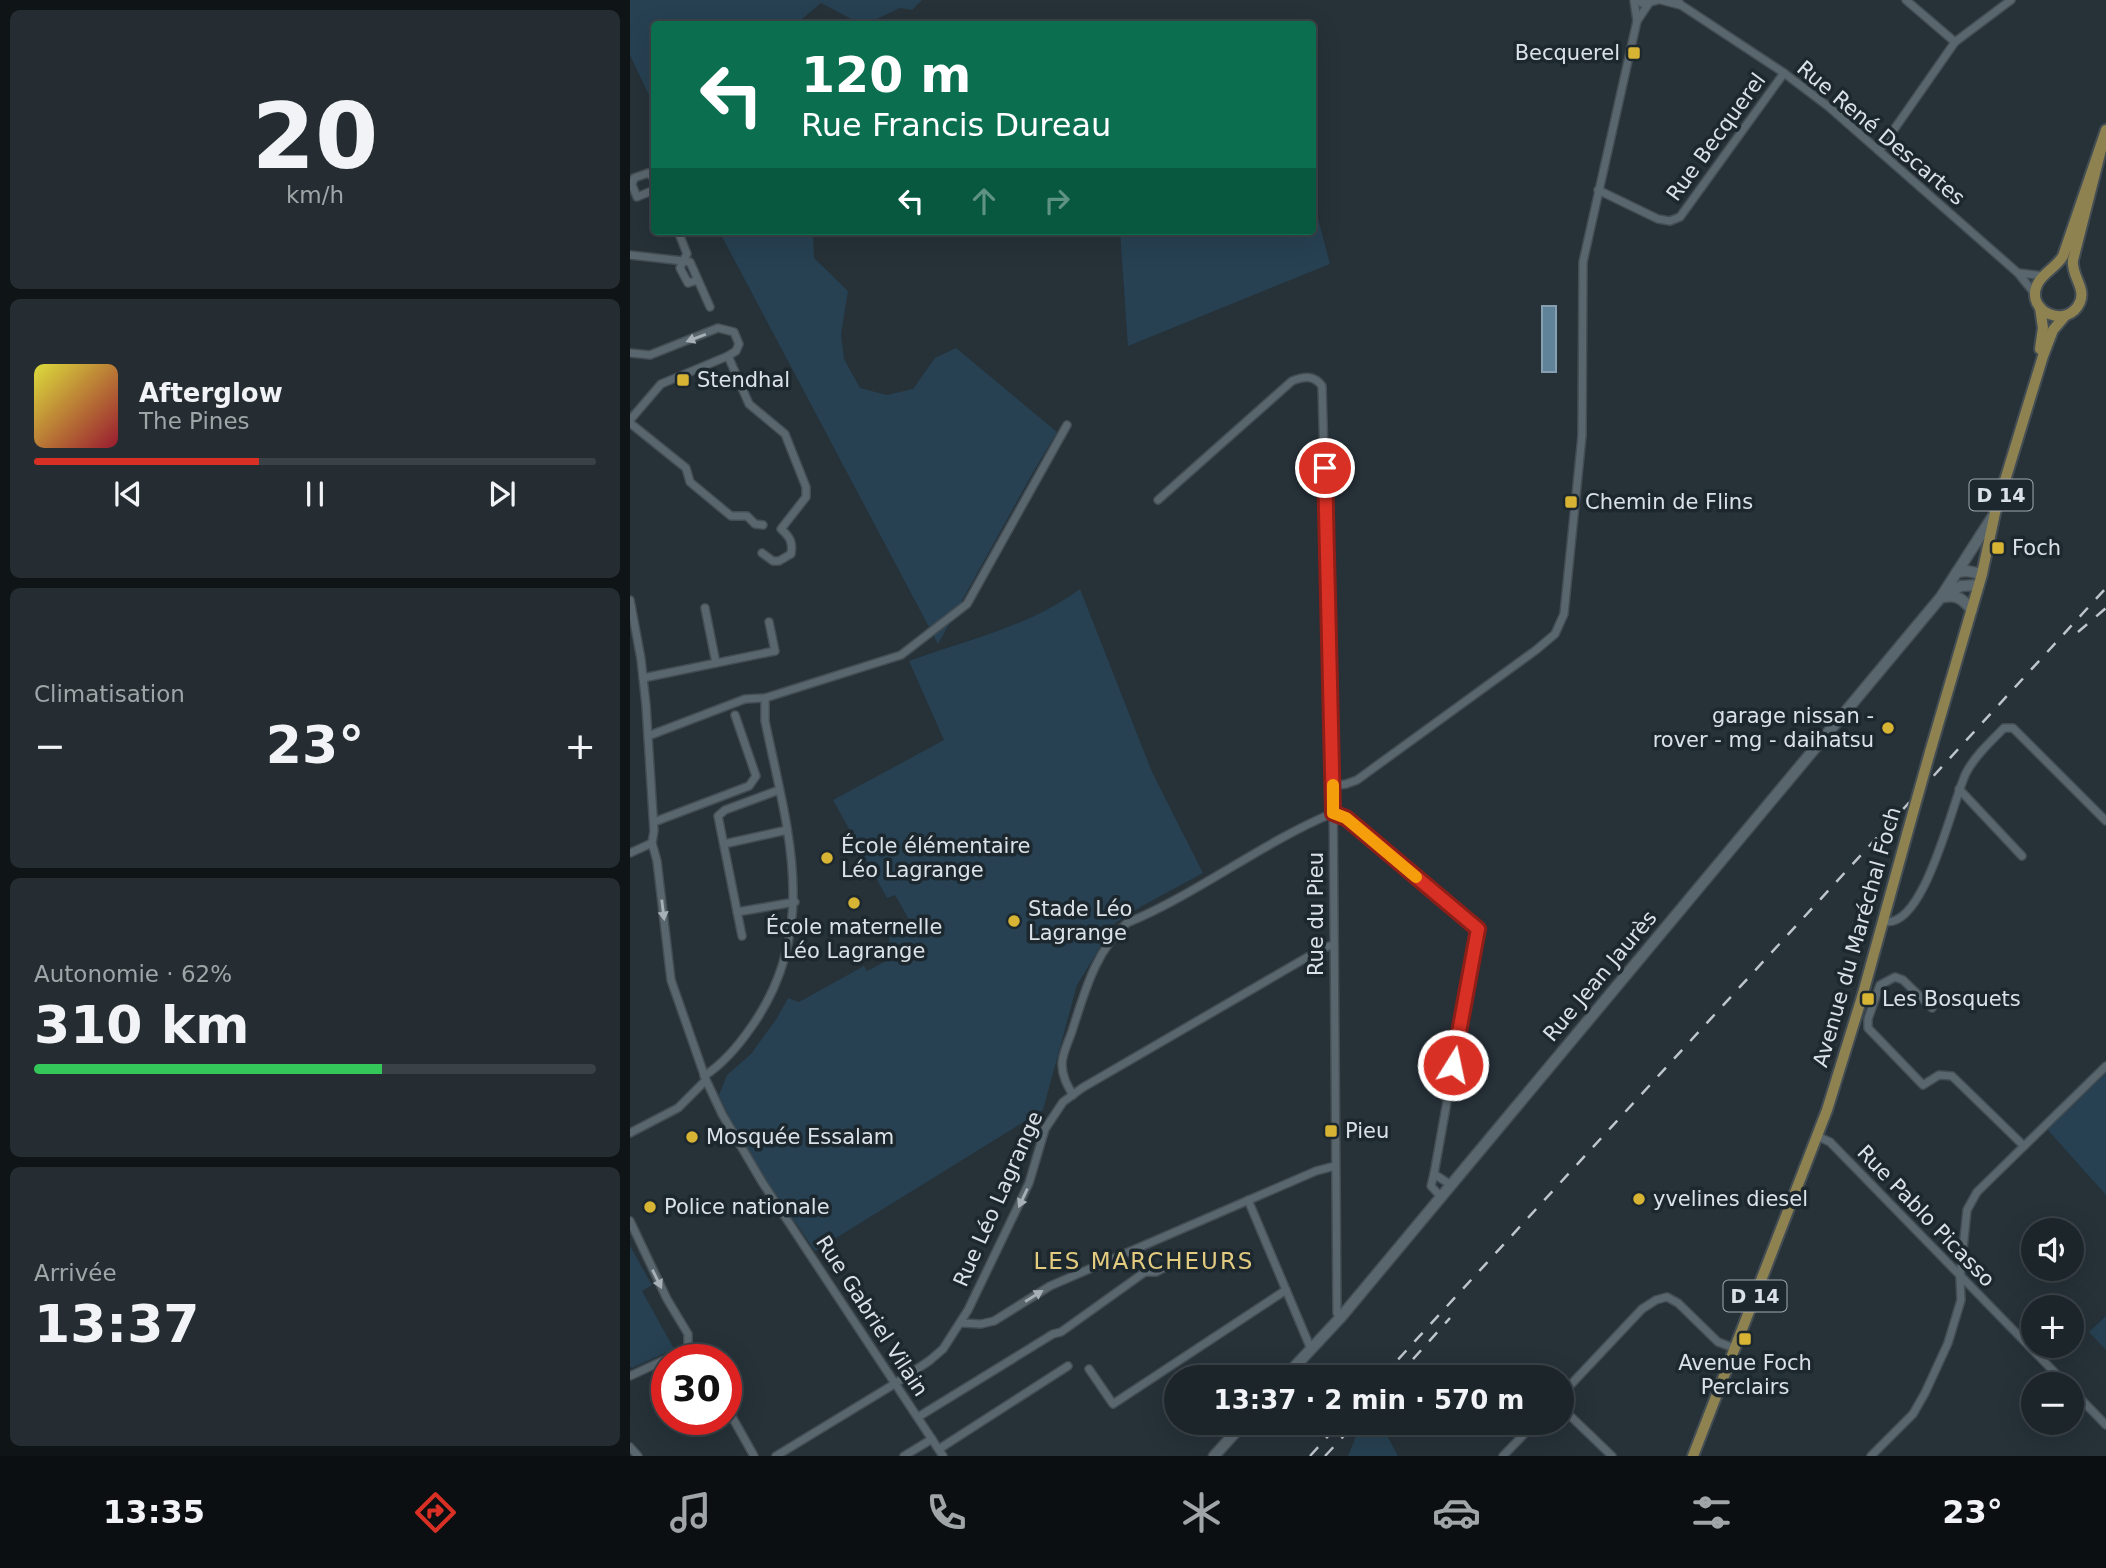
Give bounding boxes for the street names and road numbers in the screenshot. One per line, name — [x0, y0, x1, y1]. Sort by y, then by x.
street label: Rue René Descartes — [1792, 56, 1970, 210]
street label: Rue Becquerel — [1662, 68, 1770, 206]
road number: D 14 — [1970, 480, 2032, 510]
street label: Avenue du Maréchal Foch — [1808, 804, 1906, 1070]
street label: Rue du Pieu — [1304, 852, 1328, 976]
street label: Rue Jean Jaurès — [1538, 906, 1662, 1046]
street label: Rue Léo Lagrange — [949, 1108, 1047, 1290]
street label: Rue Pablo Picasso — [1852, 1140, 2000, 1292]
street label: Rue Gabriel Vilain — [811, 1231, 933, 1401]
road number: D 14 — [1724, 1280, 1786, 1312]

